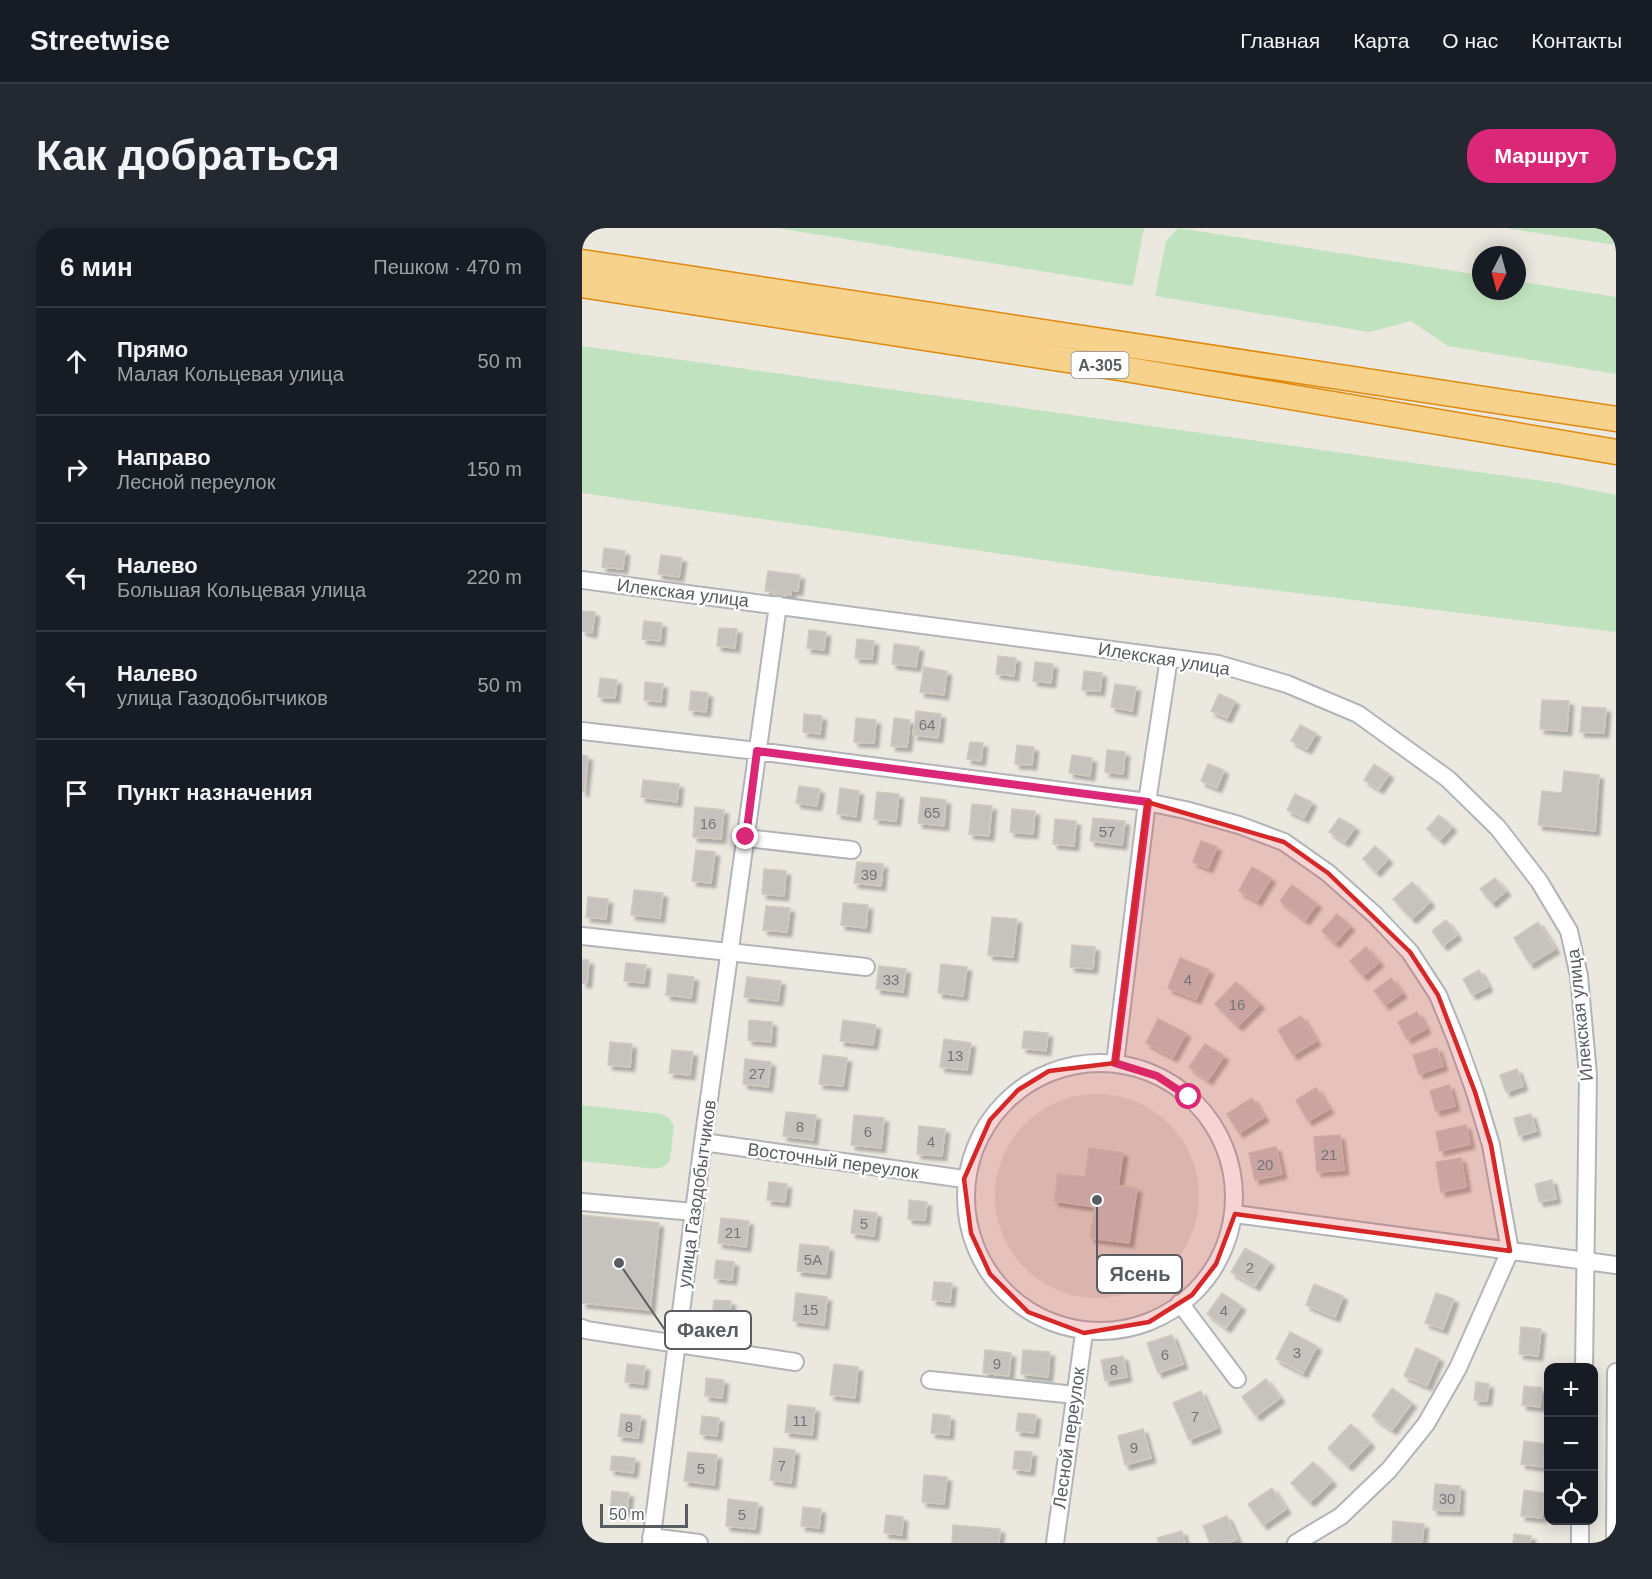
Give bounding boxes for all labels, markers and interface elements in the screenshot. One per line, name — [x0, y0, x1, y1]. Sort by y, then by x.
text: Streetwise — [30, 25, 170, 56]
text: Главная — [1240, 29, 1320, 52]
text: Карта — [1353, 29, 1409, 52]
text: О нас — [1442, 29, 1498, 52]
text: Контакты — [1531, 29, 1622, 52]
button: Маршрут — [1467, 129, 1616, 183]
text: Как добраться — [36, 132, 340, 179]
north arrow — [1472, 246, 1526, 300]
text: 6 мин — [60, 252, 133, 282]
text: Пешком · 470 m — [373, 256, 522, 278]
text: Прямо — [117, 337, 188, 362]
icon: ahead — [60, 345, 93, 378]
text: 50 m — [478, 350, 522, 372]
road number: А-305 — [1072, 352, 1128, 378]
text: Малая Кольцевая улица — [117, 363, 344, 385]
text: Направо — [117, 445, 211, 470]
icon: right — [60, 453, 93, 486]
text: 150 m — [466, 458, 522, 480]
text: Лесной переулок — [117, 471, 275, 493]
text: Налево — [117, 553, 198, 578]
icon: left — [60, 561, 93, 594]
text: 220 m — [466, 566, 522, 588]
street label: Илекская улица — [616, 575, 751, 611]
text: Большая Кольцевая улица — [117, 579, 366, 601]
street label: Илекская улица — [1097, 639, 1232, 679]
text: Налево — [117, 661, 198, 686]
icon: left — [60, 669, 93, 702]
text: 50 m — [478, 674, 522, 696]
text: улица Газодобытчиков — [117, 687, 328, 709]
house number: 64 — [919, 716, 935, 733]
icon: arrive — [60, 777, 93, 810]
text: Пункт назначения — [117, 780, 313, 805]
house number: 65 — [924, 804, 940, 821]
house number: 16 — [700, 815, 716, 832]
route end — [732, 823, 758, 849]
house number: 57 — [1099, 823, 1115, 840]
house number: 39 — [861, 866, 877, 883]
street label: Илекская улица — [1563, 947, 1597, 1082]
house number: 33 — [883, 971, 899, 988]
house number: 4 — [1184, 971, 1192, 988]
house number: 16 — [1229, 996, 1245, 1013]
house number: 13 — [947, 1047, 963, 1064]
house number: 27 — [749, 1065, 765, 1082]
route start — [1175, 1083, 1201, 1109]
street label: улица Газодобытчиков — [674, 1099, 720, 1289]
house number: 8 — [796, 1118, 804, 1135]
house number: 6 — [864, 1123, 872, 1140]
house number: 4 — [927, 1133, 935, 1150]
street label: Восточный переулок — [746, 1139, 920, 1183]
house number: 21 — [1321, 1146, 1337, 1163]
house number: 20 — [1257, 1156, 1273, 1173]
house number: 5 — [860, 1215, 868, 1232]
house number: 21 — [725, 1224, 741, 1241]
house number: 5А — [804, 1251, 822, 1268]
callout: Ясень — [1097, 1255, 1182, 1293]
house number: 2 — [1246, 1259, 1254, 1276]
text: Ясень — [1110, 1263, 1171, 1285]
house number: 15 — [802, 1301, 818, 1318]
house number: 4 — [1220, 1302, 1228, 1319]
callout: Факел — [665, 1311, 751, 1349]
text: Факел — [677, 1319, 739, 1341]
house number: 3 — [1293, 1344, 1301, 1361]
house number: 6 — [1161, 1346, 1169, 1363]
house number: 9 — [993, 1355, 1001, 1372]
house number: 8 — [1110, 1361, 1118, 1378]
map controls — [1544, 1363, 1598, 1525]
button: + — [1544, 1363, 1598, 1417]
street label: Лесной переулок — [1049, 1366, 1089, 1510]
house number: 7 — [1191, 1408, 1199, 1425]
house number: 11 — [792, 1412, 808, 1429]
button: − — [1544, 1417, 1598, 1471]
house number: 8 — [625, 1418, 633, 1435]
house number: 9 — [1130, 1439, 1138, 1456]
house number: 7 — [778, 1457, 786, 1474]
house number: 5 — [697, 1460, 705, 1477]
button: locate — [1544, 1471, 1598, 1525]
house number: 30 — [1439, 1490, 1455, 1507]
scale bar — [600, 1501, 688, 1528]
text: 50 m — [609, 1506, 645, 1523]
house number: 5 — [738, 1506, 746, 1523]

